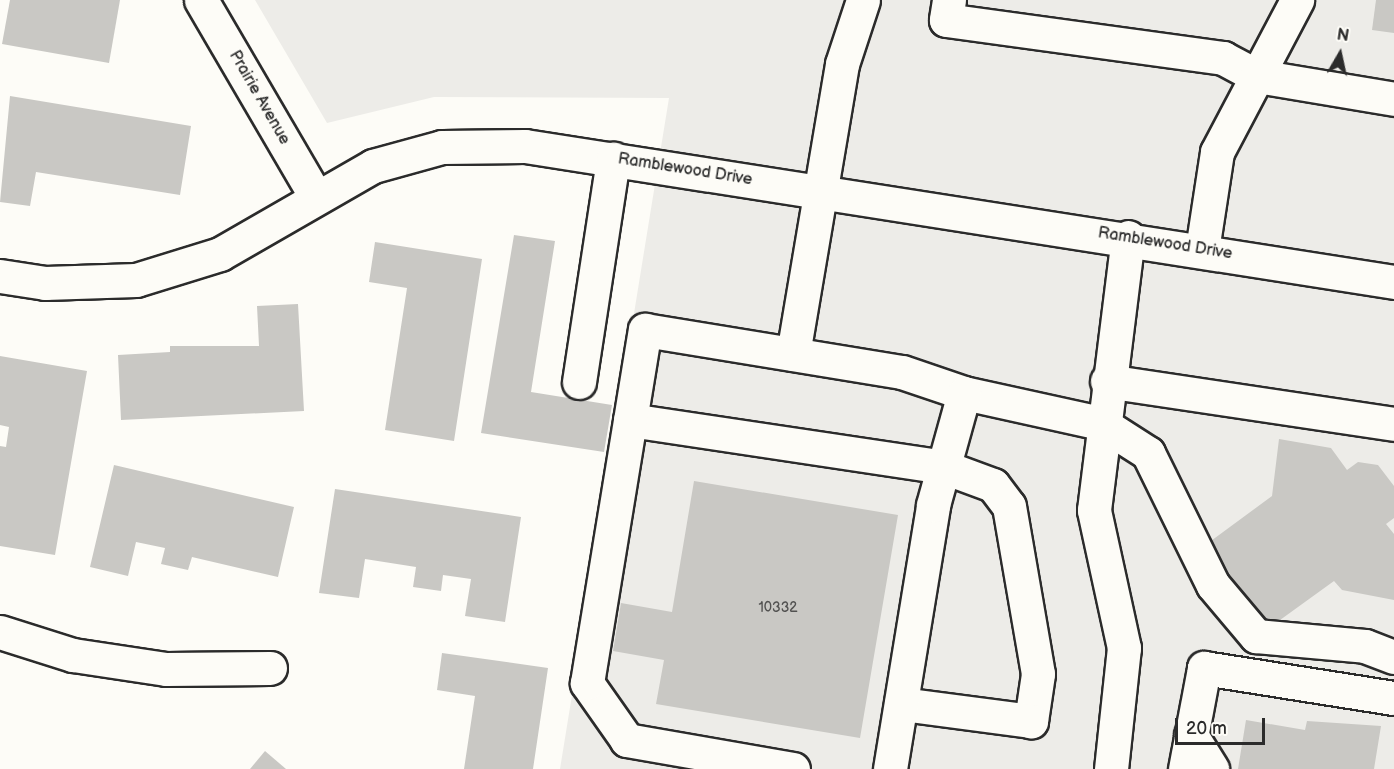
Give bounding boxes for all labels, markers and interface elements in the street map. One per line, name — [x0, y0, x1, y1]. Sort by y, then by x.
north arrow — [1310, 24, 1370, 84]
text: N — [1335, 25, 1350, 46]
street label: Prairie Avenue — [224, 48, 294, 148]
street label: Ramblewood Drive — [617, 150, 753, 190]
street label: Ramblewood Drive — [1097, 224, 1233, 264]
house number: 10332 — [758, 600, 798, 616]
scale bar — [1178, 706, 1268, 744]
text: 20 m — [1186, 718, 1227, 739]

